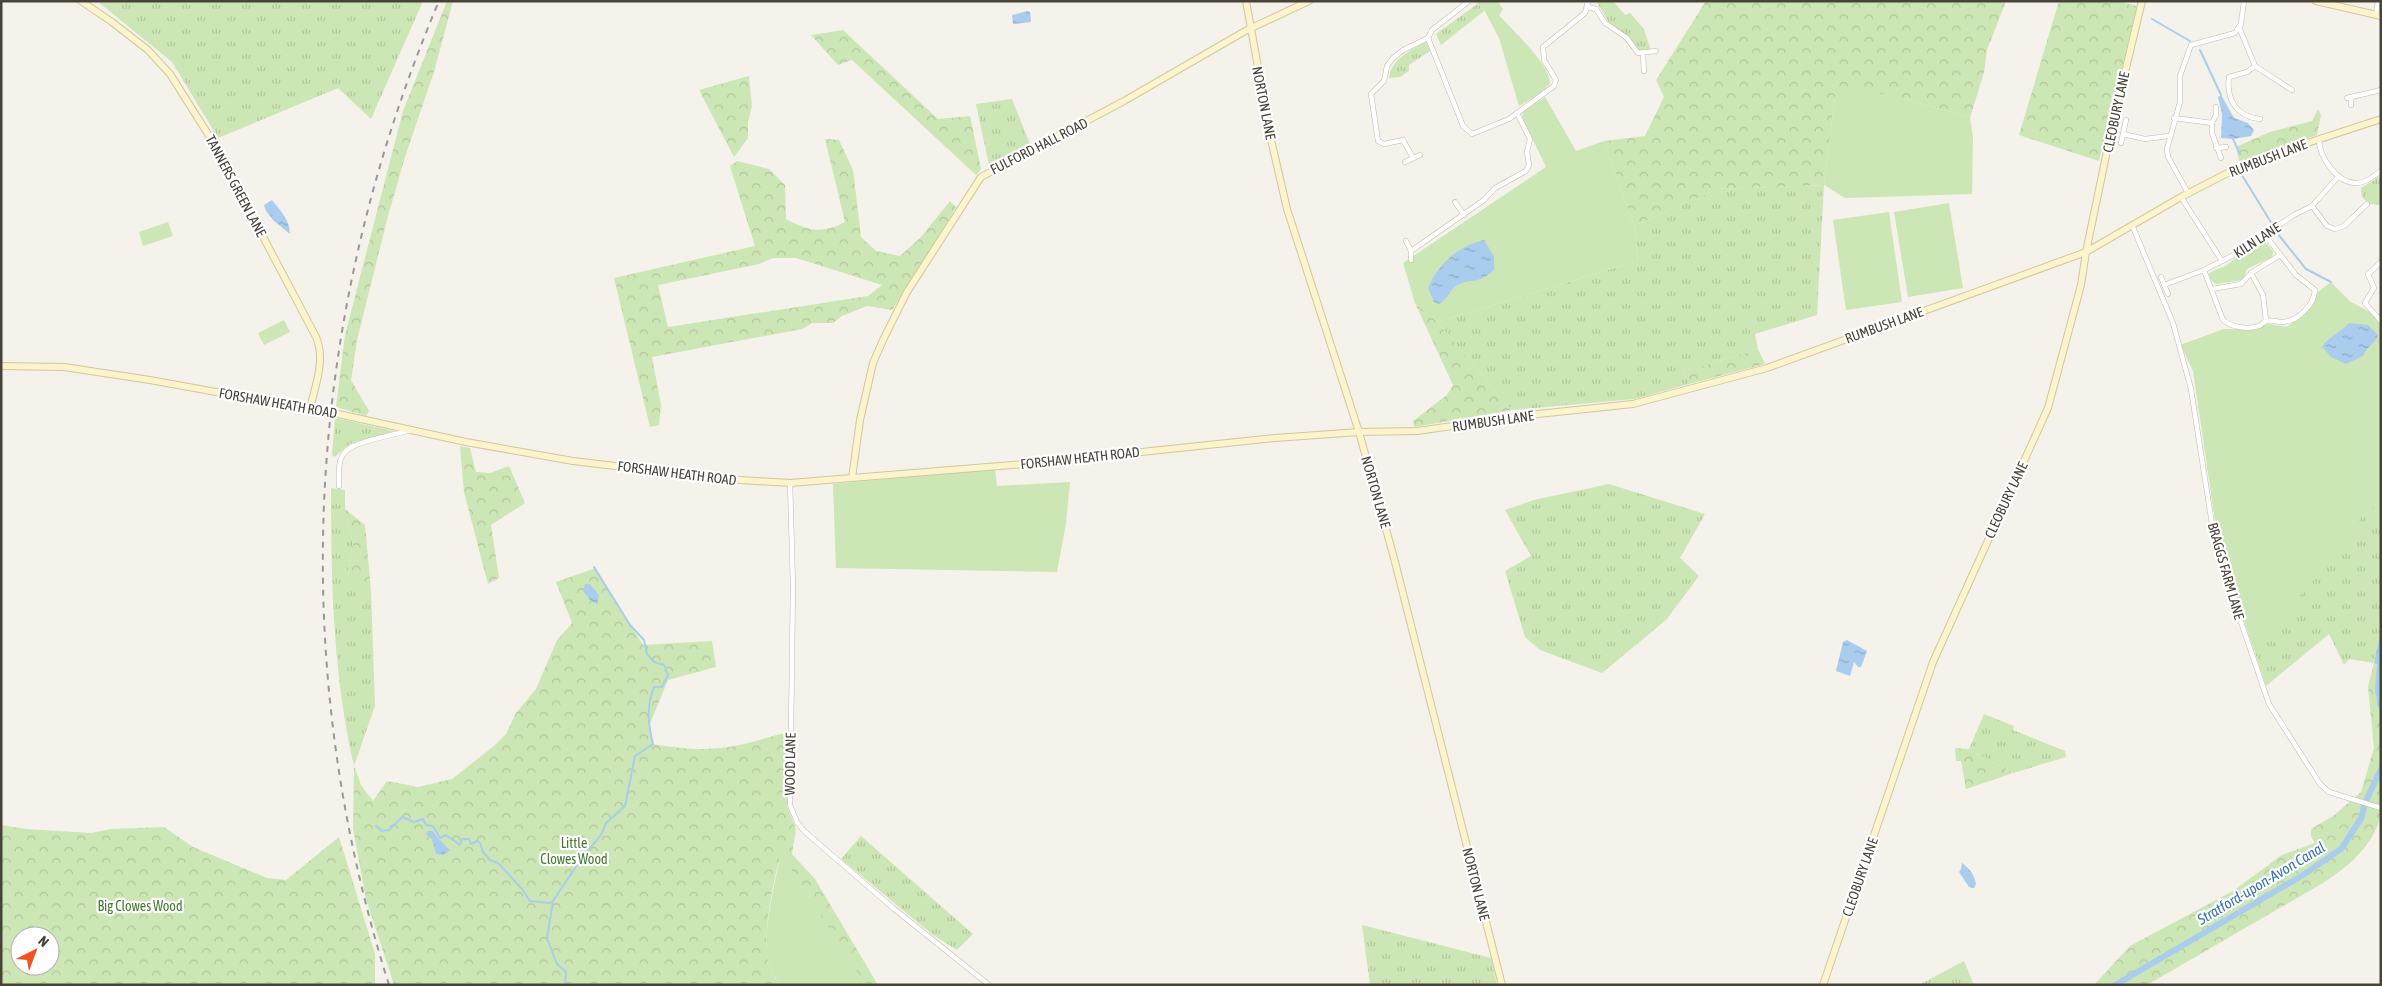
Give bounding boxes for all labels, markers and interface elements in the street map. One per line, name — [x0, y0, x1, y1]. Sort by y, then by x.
street label: NORTON LANE — [1249, 65, 1279, 141]
street label: CLEOBURY LANE — [2100, 70, 2132, 154]
street label: FULFORD HALL ROAD — [988, 114, 1091, 178]
street label: TANNERS GREEN LANE — [202, 132, 270, 240]
street label: RUMBUSH LANE — [2227, 136, 2309, 180]
street label: KILN LANE — [2231, 219, 2283, 261]
street label: RUMBUSH LANE — [1843, 303, 1925, 347]
street label: FORSHAW HEATH ROAD — [218, 385, 339, 421]
street label: RUMBUSH LANE — [1451, 407, 1535, 435]
street label: FORSHAW HEATH ROAD — [1020, 444, 1141, 472]
street label: NORTON LANE — [1358, 454, 1394, 530]
street label: FORSHAW HEATH ROAD — [617, 458, 738, 488]
street label: CLEOBURY LANE — [1981, 459, 2031, 541]
street label: BRAGGS FARM LANE — [2205, 521, 2248, 621]
street label: WOOD LANE — [781, 733, 799, 795]
park label: Little Clowes Wood — [540, 835, 608, 867]
street label: CLEOBURY LANE — [1839, 835, 1881, 918]
water label: Stratford-upon-Avon Canal — [2193, 838, 2328, 928]
street label: NORTON LANE — [1459, 846, 1493, 922]
park label: Big Clowes Wood — [97, 898, 183, 914]
north arrow — [10, 926, 60, 976]
text: N — [35, 933, 52, 950]

